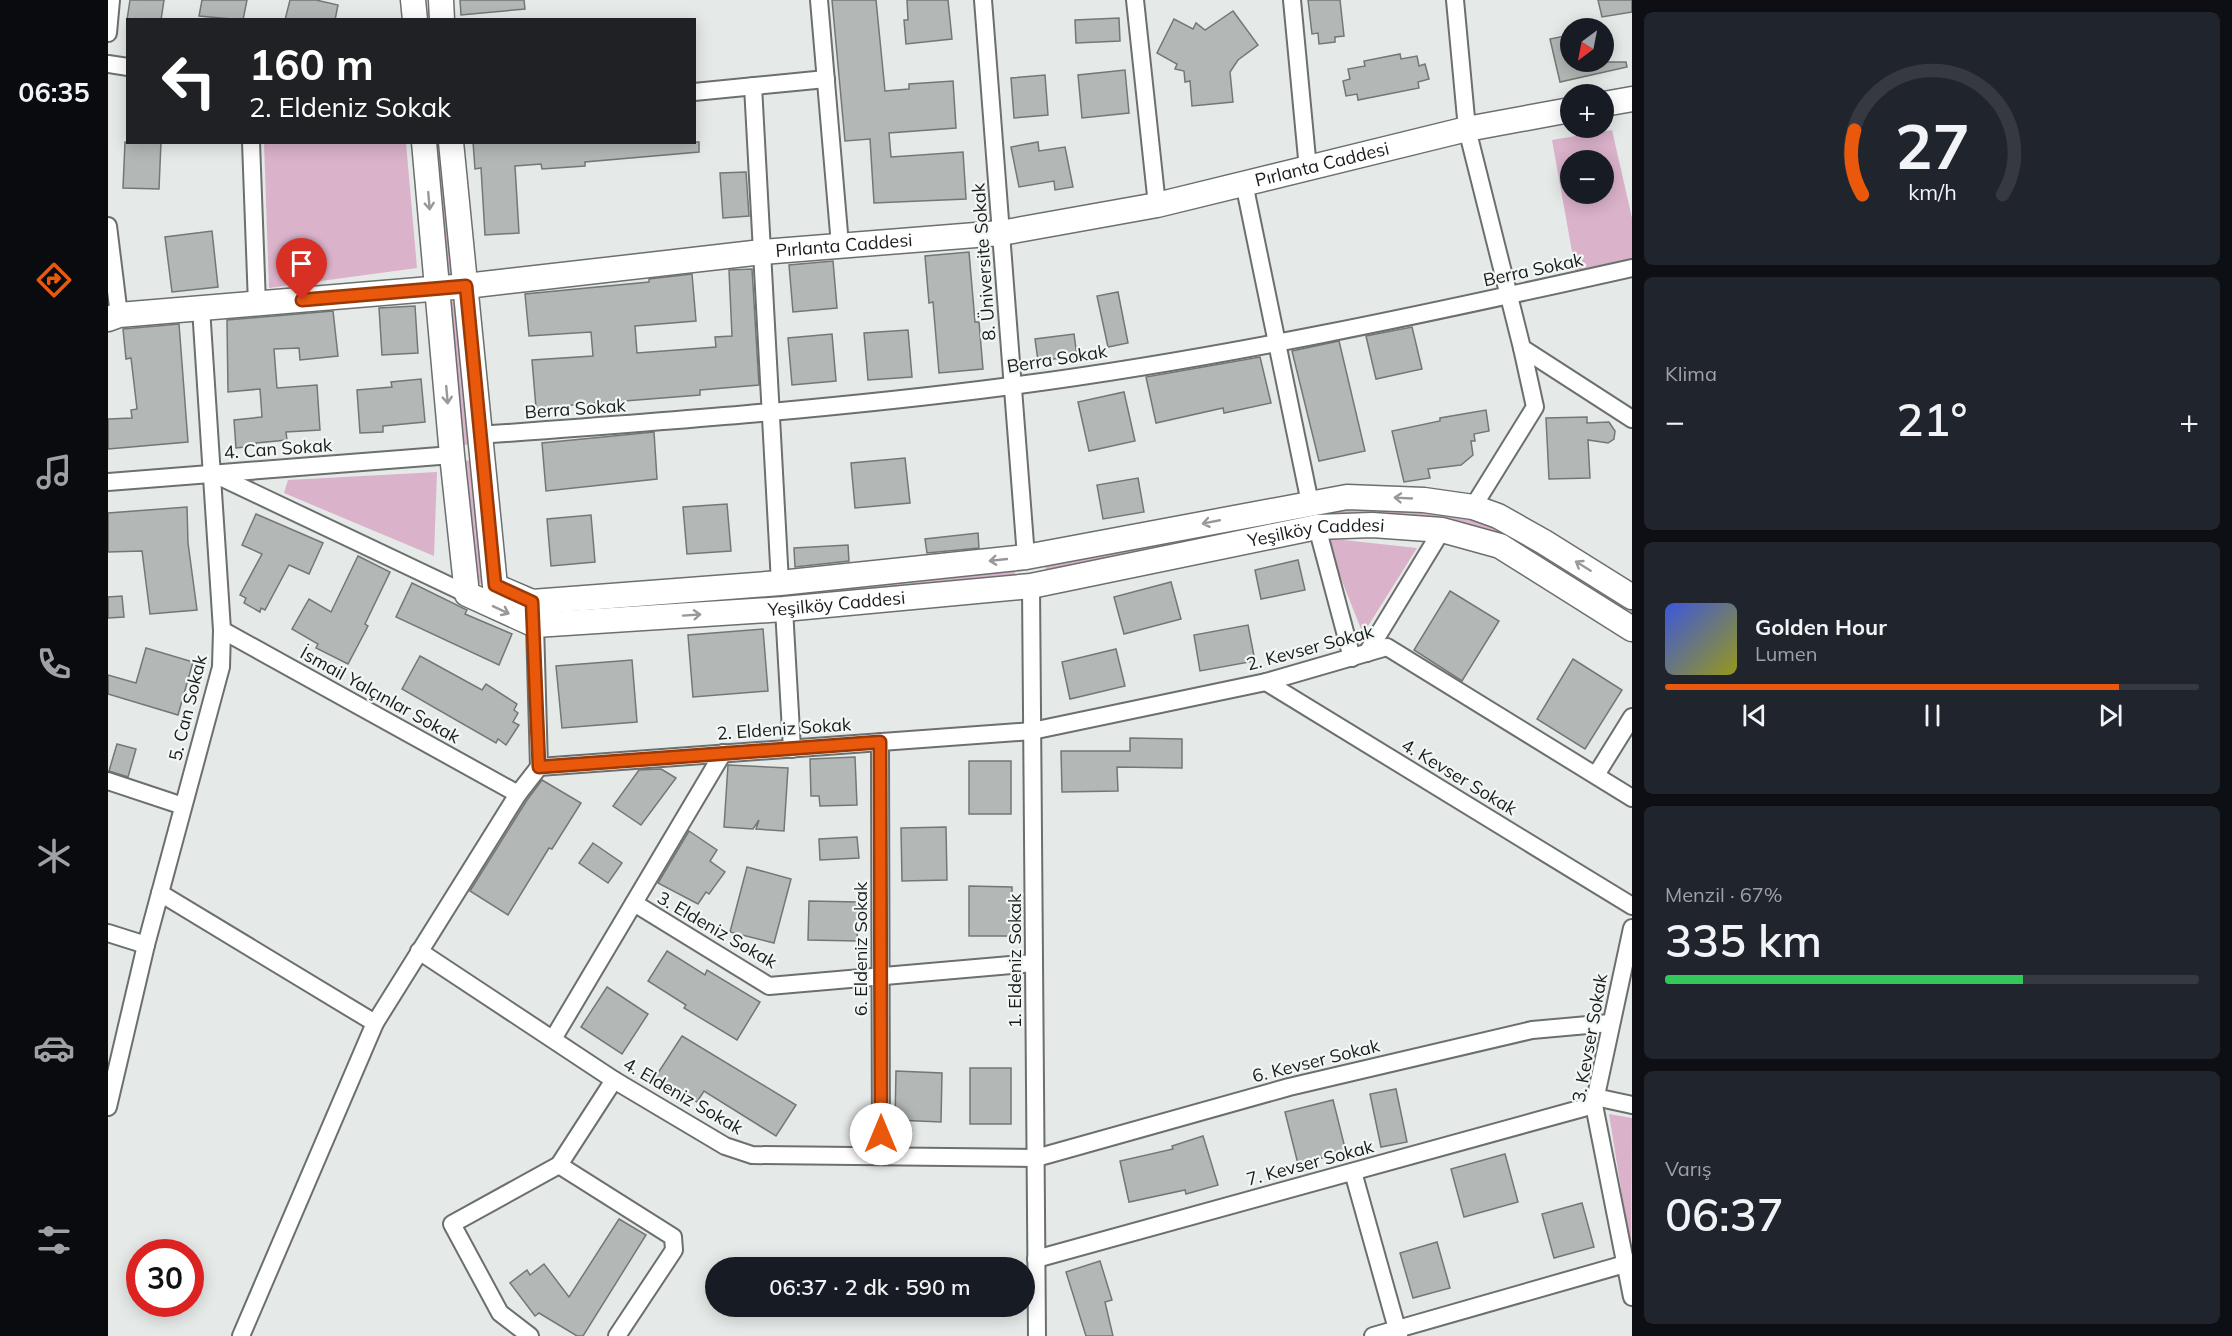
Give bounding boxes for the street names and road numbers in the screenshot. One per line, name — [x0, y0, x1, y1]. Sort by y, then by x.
street label: Pırlanta Caddesi — [1252, 137, 1391, 192]
street label: 8. Üniversite Sokak — [966, 182, 1000, 342]
street label: Pırlanta Caddesi — [774, 228, 913, 262]
street label: Berra Sokak — [1481, 248, 1586, 291]
street label: Berra Sokak — [1005, 339, 1109, 378]
street label: Berra Sokak — [524, 393, 627, 424]
street label: 4. Can Sokak — [223, 433, 334, 464]
street label: Yeşilköy Caddesi — [1245, 513, 1385, 552]
street label: Yeşilköy Caddesi — [766, 586, 906, 621]
street label: 2. Kevser Sokak — [1244, 619, 1377, 676]
street label: İsmail Yalçınlar Sokak — [296, 641, 465, 748]
street label: 5. Can Sokak — [163, 652, 212, 763]
street label: 2. Eldeniz Sokak — [716, 712, 853, 745]
street label: 4. Kevser Sokak — [1397, 733, 1522, 820]
street label: 6. Eldeniz Sokak — [849, 881, 872, 1016]
street label: 3. Eldeniz Sokak — [653, 886, 782, 974]
street label: 1. Eldeniz Sokak — [1003, 893, 1026, 1028]
street label: 3. Kevser Sokak — [1567, 971, 1612, 1104]
street label: 6. Kevser Sokak — [1250, 1033, 1383, 1087]
street label: 4. Eldeniz Sokak — [619, 1052, 748, 1140]
street label: 7. Kevser Sokak — [1244, 1134, 1377, 1191]

